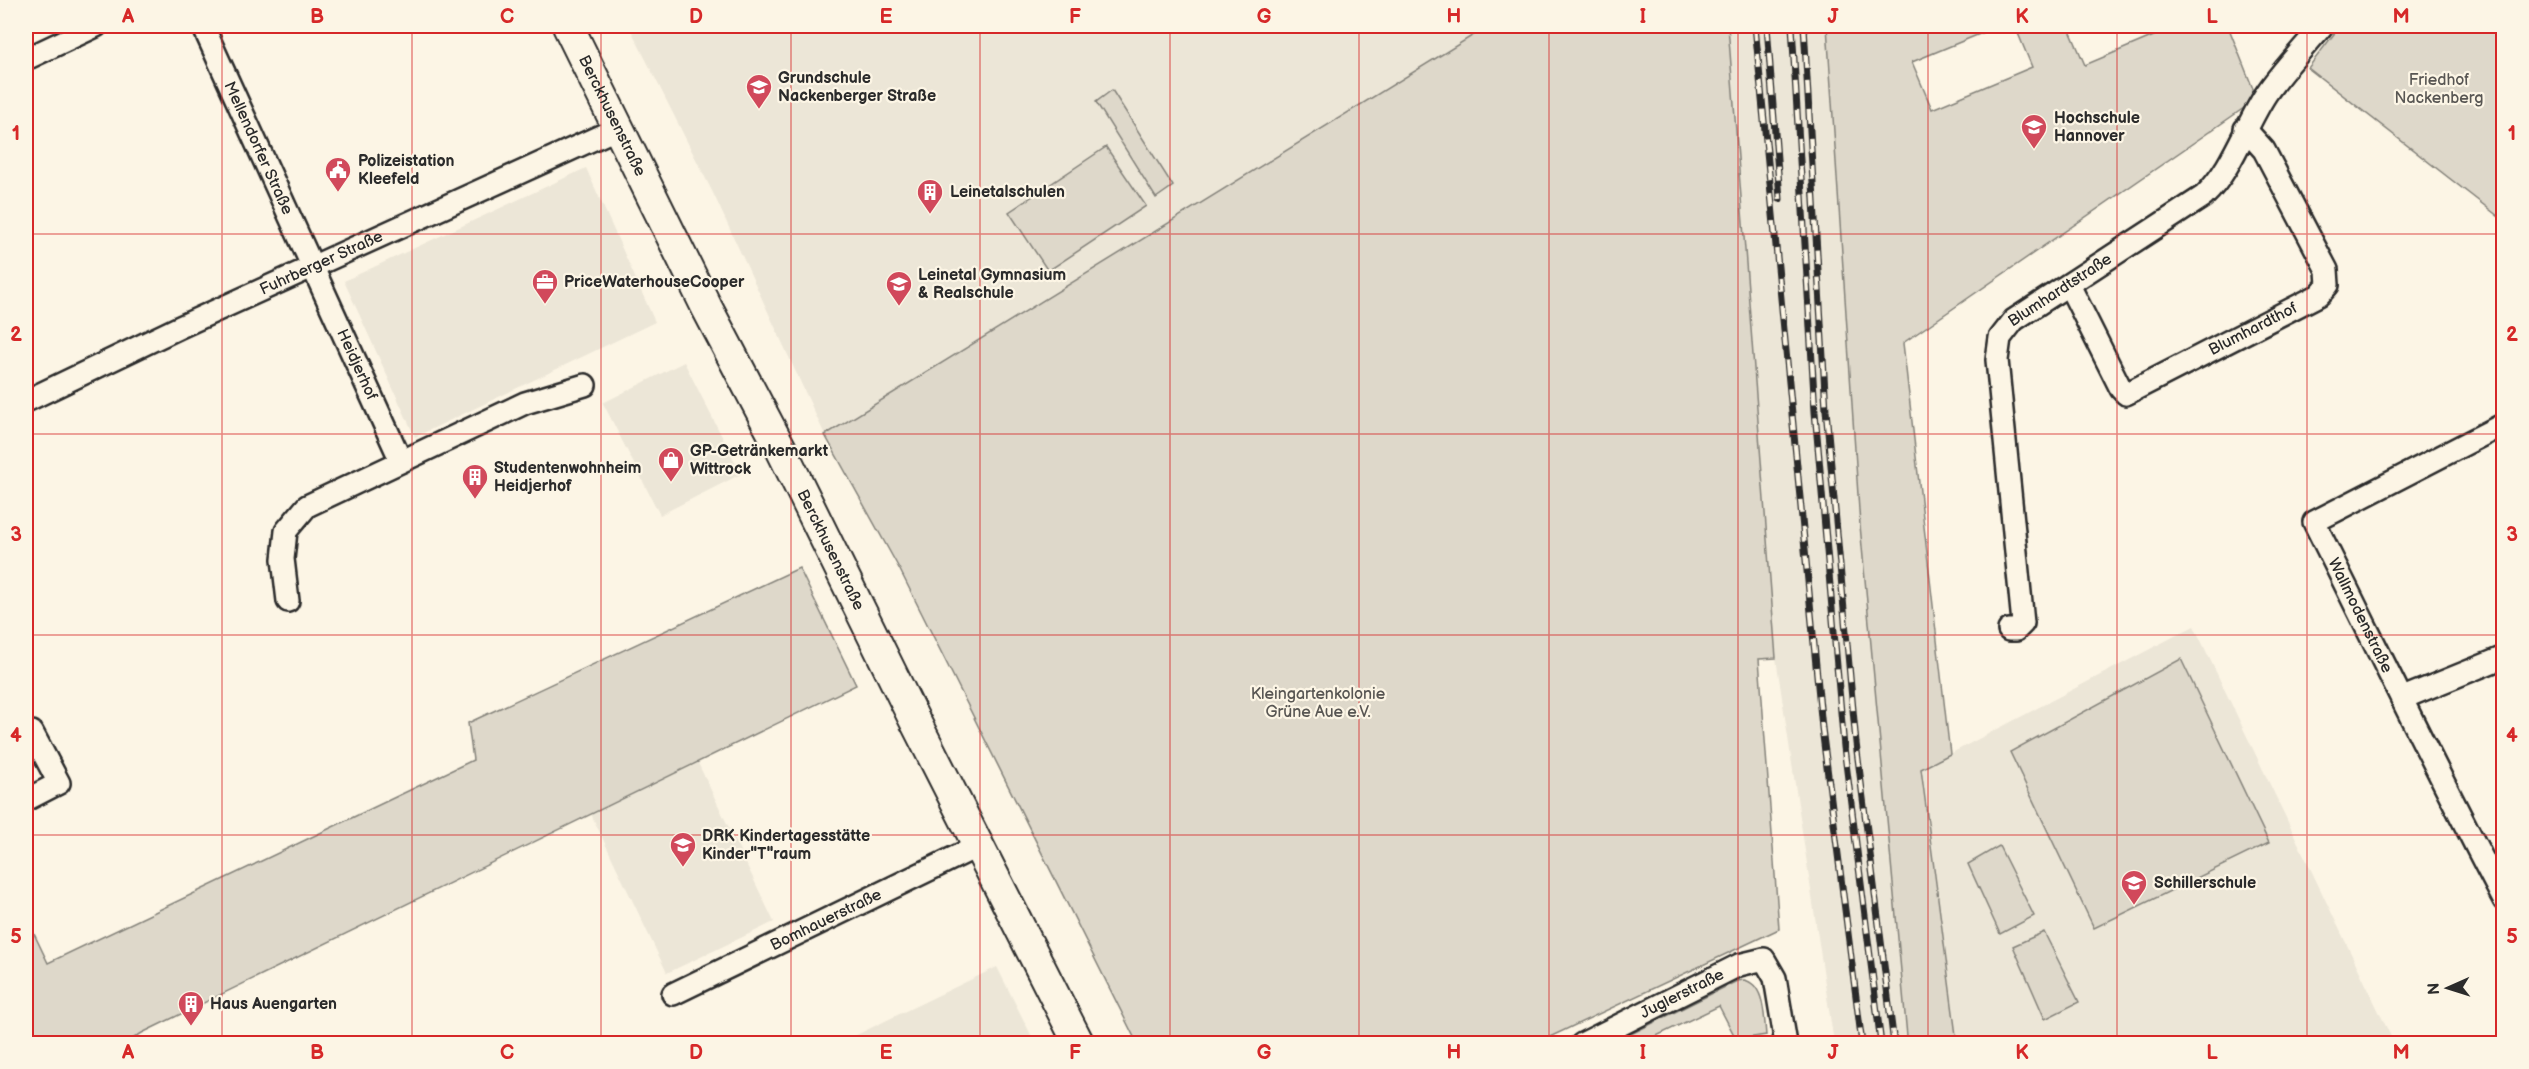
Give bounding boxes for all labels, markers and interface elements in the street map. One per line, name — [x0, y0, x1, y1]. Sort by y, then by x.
text: A — [121, 5, 135, 29]
text: B — [310, 5, 324, 29]
text: C — [500, 5, 514, 29]
text: D — [689, 5, 703, 29]
text: E — [880, 5, 893, 29]
text: F — [1069, 5, 1081, 29]
text: G — [1257, 5, 1272, 29]
text: H — [1447, 5, 1461, 29]
text: I — [1640, 5, 1646, 29]
text: J — [1828, 5, 1840, 29]
text: K — [2015, 5, 2029, 29]
text: L — [2206, 5, 2218, 29]
text: M — [2392, 5, 2410, 29]
street label: Berckhusenstraße — [574, 52, 650, 180]
place label: Grundschule Nackenberger Straße — [778, 69, 936, 106]
park label: Friedhof Nackenberg — [2394, 71, 2484, 108]
school or university icon: Grundschule Nackenberger Straße — [744, 72, 774, 110]
street label: Mellendorfer Straße — [220, 78, 297, 218]
place label: Hochschule Hannover — [2054, 109, 2140, 146]
school or university icon: Hochschule Hannover — [2019, 112, 2049, 150]
text: 1 — [12, 122, 20, 146]
text: 1 — [2508, 122, 2516, 146]
place label: Polizeistation Kleefeld — [358, 152, 455, 189]
public building icon: Polizeistation Kleefeld — [323, 155, 353, 193]
building icon: Leinetalschulen — [915, 177, 945, 215]
place label: Leinetalschulen — [950, 183, 1065, 202]
street label: Fuhrberger Straße — [257, 226, 386, 299]
street label: Blumhardtstraße — [2005, 249, 2116, 331]
place label: Leinetal Gymnasium & Realschule — [918, 266, 1066, 303]
office icon: PriceWaterhouseCooper — [530, 267, 560, 305]
school or university icon: Leinetal Gymnasium & Realschule — [884, 269, 914, 307]
place label: PriceWaterhouseCooper — [564, 273, 745, 292]
street label: Blumhardthof — [2205, 298, 2300, 359]
text: 2 — [10, 323, 22, 347]
text: 2 — [2506, 323, 2518, 347]
street label: Heidjerhof — [333, 326, 382, 403]
place label: GP-Getränkemarkt Wittrock — [690, 442, 829, 479]
shop icon: GP-Getränkemarkt Wittrock — [656, 445, 686, 483]
place label: Studentenwohnheim Heidjerhof — [494, 459, 641, 496]
building icon: Studentenwohnheim Heidjerhof — [460, 462, 490, 500]
street label: Berckhusenstraße — [793, 486, 869, 614]
text: 3 — [10, 523, 22, 547]
text: 3 — [2506, 523, 2518, 547]
street label: Wallmodenstraße — [2324, 555, 2397, 676]
park label: Kleingartenkolonie Grüne Aue e.V. — [1251, 685, 1386, 722]
text: 4 — [10, 724, 22, 748]
text: 4 — [2506, 724, 2518, 748]
place label: DRK Kindertagesstätte Kinder"T"raum — [702, 827, 870, 864]
school or university icon: DRK Kindertagesstätte Kinder"T"raum — [668, 830, 698, 868]
school or university icon: Schillerschule — [2119, 868, 2149, 906]
place label: Schillerschule — [2154, 874, 2256, 893]
street label: Bomhauerstraße — [767, 885, 885, 955]
text: 5 — [10, 925, 22, 949]
text: 5 — [2506, 925, 2518, 949]
north arrow — [2418, 958, 2478, 1018]
street label: Juglerstraße — [1637, 964, 1727, 1023]
text: N — [2425, 982, 2444, 995]
building icon: Haus Auengarten — [176, 989, 206, 1027]
place label: Haus Auengarten — [210, 995, 337, 1014]
text: A — [121, 1041, 135, 1065]
text: B — [310, 1041, 324, 1065]
text: C — [500, 1041, 514, 1065]
text: D — [689, 1041, 703, 1065]
text: E — [880, 1041, 893, 1065]
text: F — [1069, 1041, 1081, 1065]
text: G — [1257, 1041, 1272, 1065]
text: H — [1447, 1041, 1461, 1065]
text: I — [1640, 1041, 1646, 1065]
text: J — [1828, 1041, 1840, 1065]
text: K — [2015, 1041, 2029, 1065]
text: L — [2206, 1041, 2218, 1065]
text: M — [2392, 1041, 2410, 1065]

